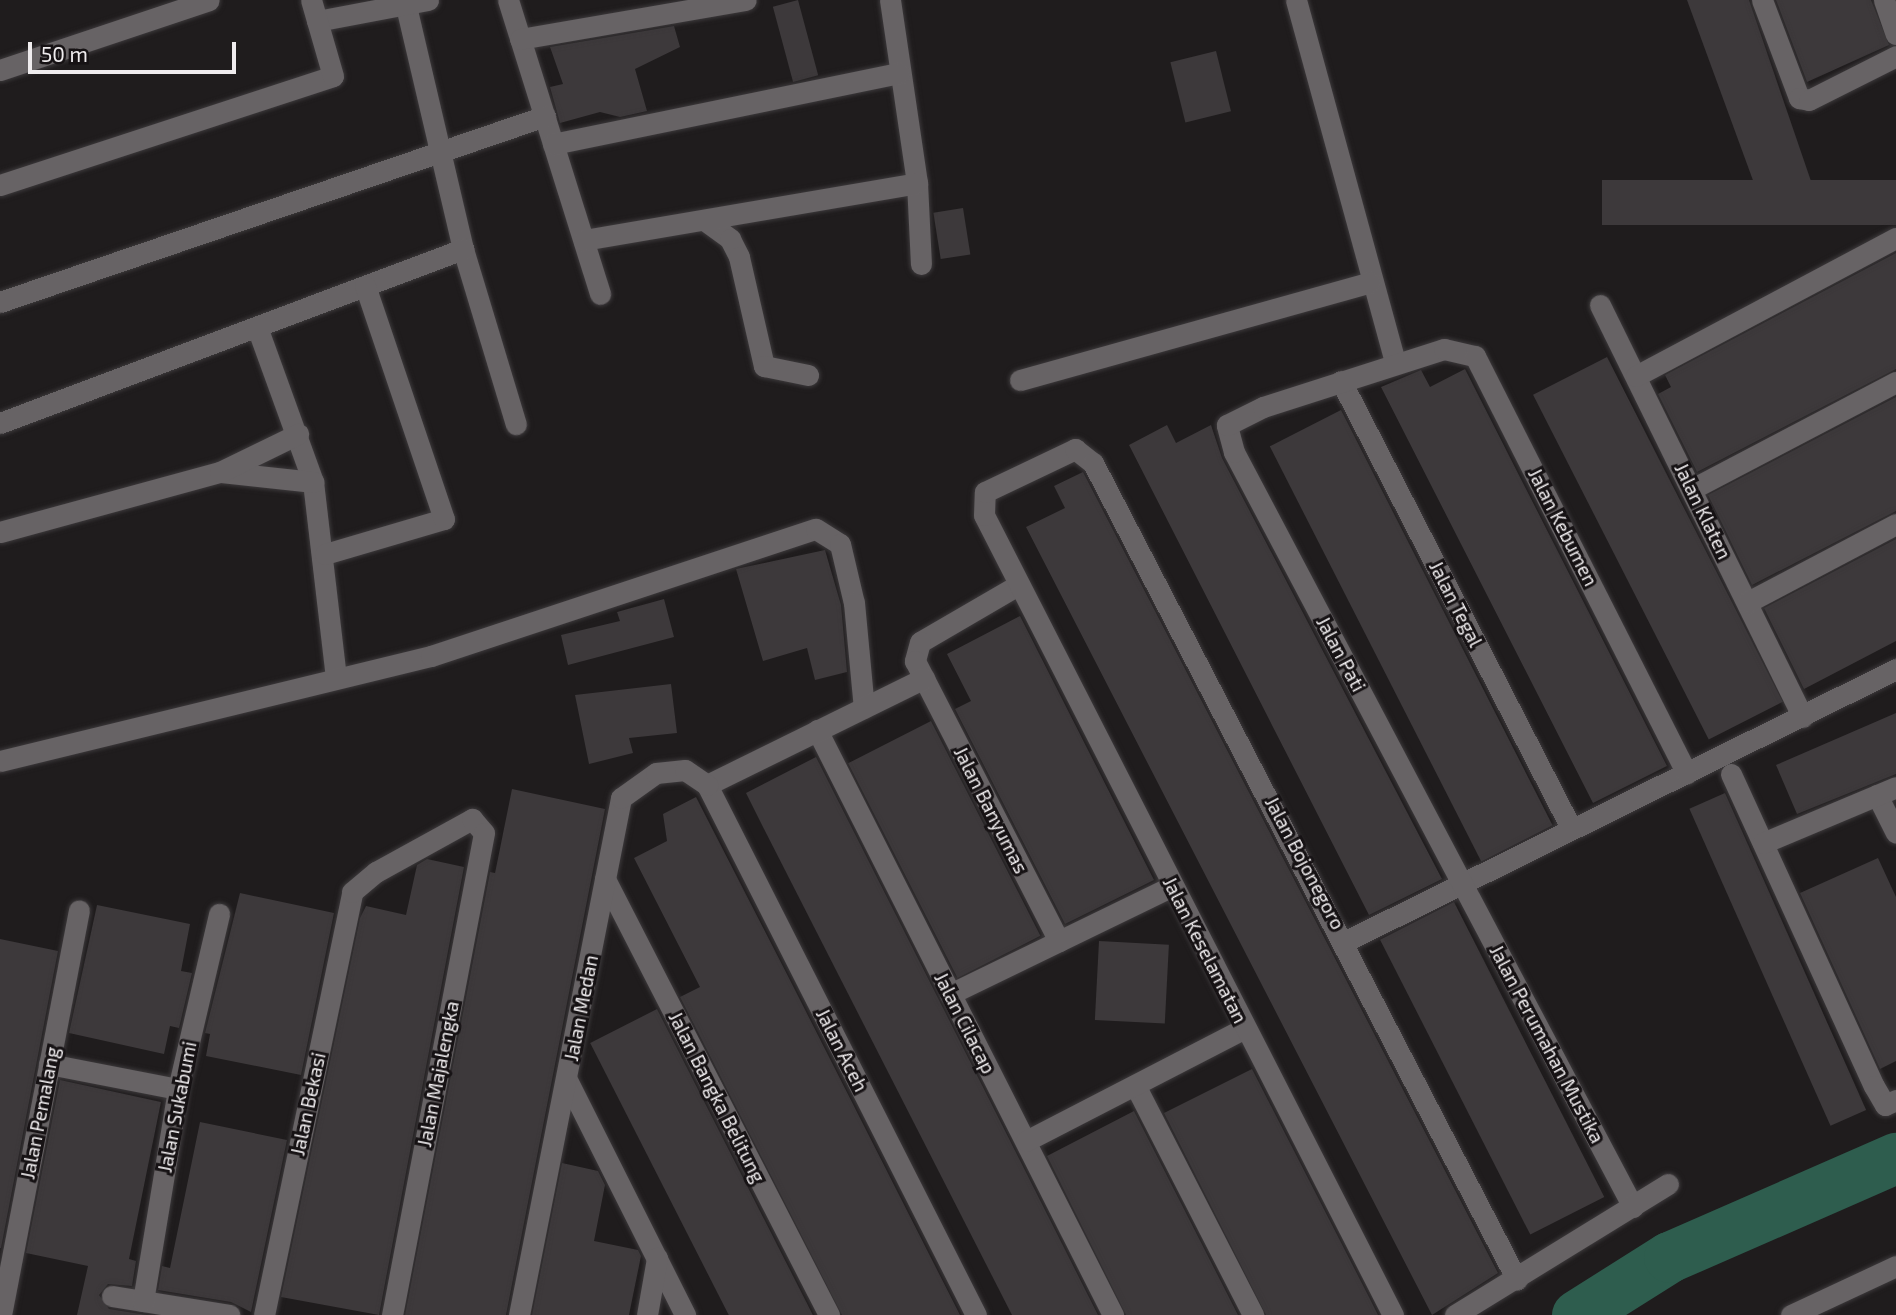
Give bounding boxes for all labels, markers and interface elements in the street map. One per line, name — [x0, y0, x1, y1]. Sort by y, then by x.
scale bar — [32, 28, 240, 72]
text: 50 m — [41, 41, 88, 66]
street label: Jalan Klaten — [1670, 459, 1736, 563]
street label: Jalan Kebumen — [1524, 464, 1602, 590]
street label: Jalan Tegal — [1425, 557, 1487, 651]
street label: Jalan Pati — [1312, 613, 1370, 695]
street label: Jalan Banyumas — [949, 743, 1033, 877]
street label: Jalan Bojonegoro — [1260, 793, 1350, 933]
street label: Jalan Keselamatan — [1158, 873, 1252, 1027]
street label: Jalan Perumahan Mustika — [1485, 941, 1609, 1147]
street label: Jalan Medan — [560, 953, 602, 1063]
street label: Jalan Cilacap — [930, 969, 1000, 1077]
street label: Jalan Majalengka — [413, 999, 463, 1149]
street label: Jalan Aceh — [811, 1005, 873, 1095]
street label: Jalan Bangka Belitung — [664, 1008, 770, 1186]
street label: Jalan Sukabumi — [153, 1040, 201, 1174]
street label: Jalan Pemalang — [16, 1045, 64, 1181]
street label: Jalan Bekasi — [286, 1050, 330, 1158]

